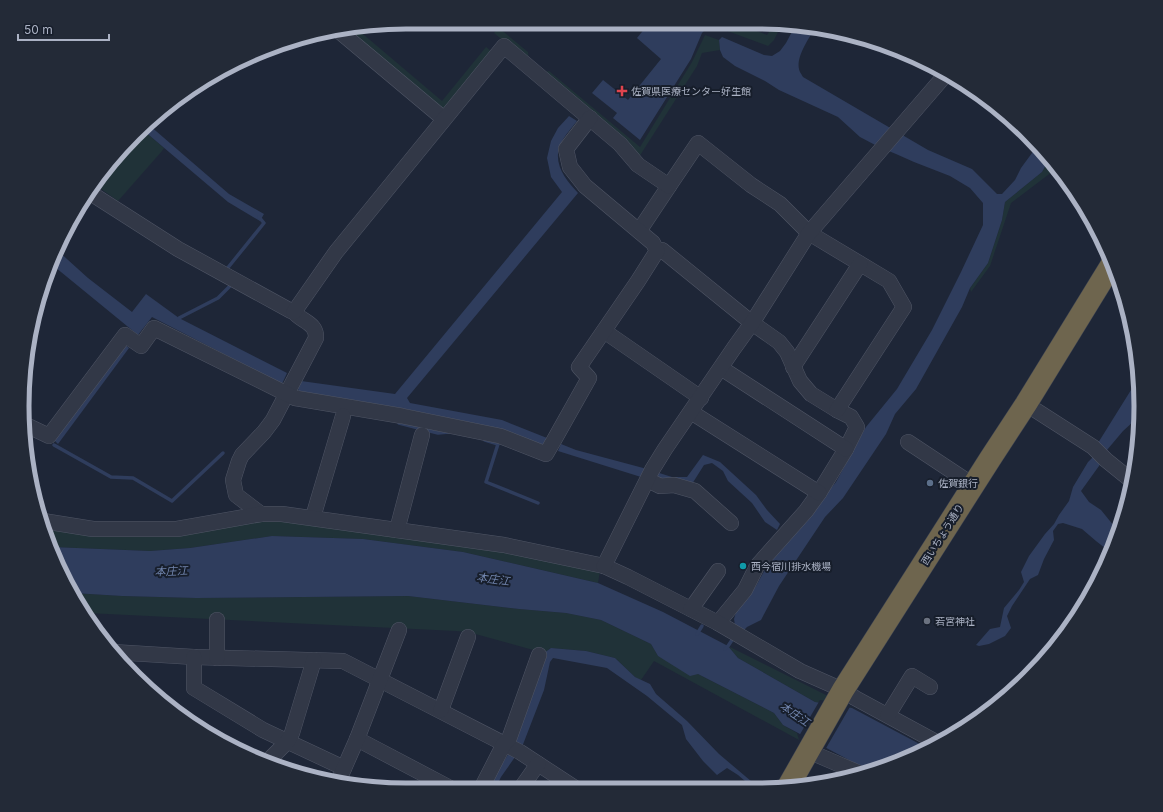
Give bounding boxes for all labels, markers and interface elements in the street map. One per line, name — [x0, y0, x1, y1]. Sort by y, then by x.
scale bar — [18, 16, 109, 42]
text: 50 m — [24, 22, 53, 37]
marker: 佐賀県医療センター好生館 — [616, 85, 628, 97]
place label: 佐賀県医療センター好生館 — [631, 85, 751, 97]
place label: 佐賀銀行 — [938, 477, 978, 489]
marker: 佐賀銀行 — [925, 478, 935, 488]
street label: 西いちょう通り — [918, 501, 966, 567]
place label: 西今宿川排水機場 — [751, 560, 831, 572]
marker: 西今宿川排水機場 — [738, 561, 748, 571]
water label: 本庄江 — [154, 563, 189, 579]
water label: 本庄江 — [476, 570, 511, 588]
place label: 若宮神社 — [935, 615, 975, 627]
marker: 若宮神社 — [922, 616, 932, 626]
water label: 本庄江 — [777, 699, 813, 730]

